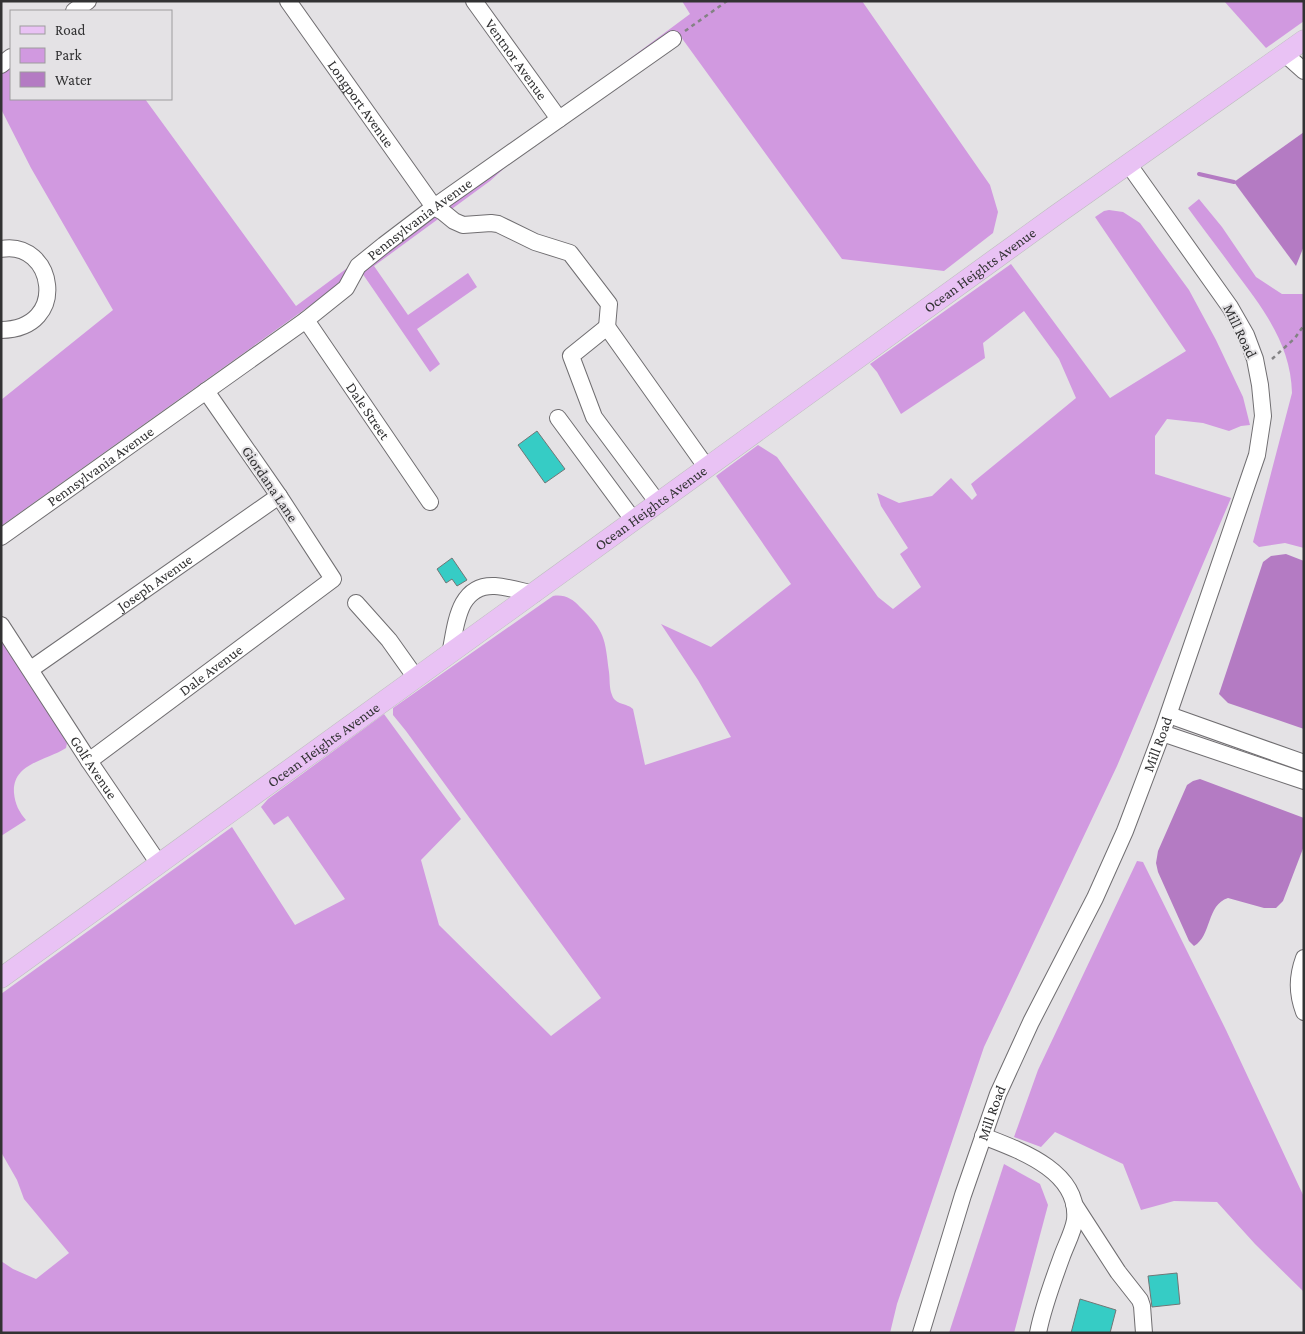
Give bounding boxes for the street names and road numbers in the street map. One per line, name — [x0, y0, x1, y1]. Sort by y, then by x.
street label: Ventnor Avenue — [482, 16, 551, 103]
street label: Longport Avenue — [325, 57, 397, 151]
street label: Pennsylvania Avenue — [364, 175, 475, 263]
street label: Ocean Heights Avenue — [921, 224, 1039, 316]
street label: Mill Road — [1220, 302, 1260, 360]
street label: Dale Street — [343, 379, 394, 443]
street label: Pennsylvania Avenue — [44, 423, 157, 509]
street label: Giordana Lane — [239, 443, 301, 525]
street label: Ocean Heights Avenue — [592, 462, 710, 554]
street label: Joseph Avenue — [113, 551, 196, 616]
street label: Dale Avenue — [176, 641, 246, 699]
street label: Ocean Heights Avenue — [264, 699, 383, 791]
street label: Mill Road — [1140, 714, 1175, 774]
street label: Golf Avenue — [67, 733, 121, 802]
street label: Mill Road — [974, 1083, 1009, 1143]

